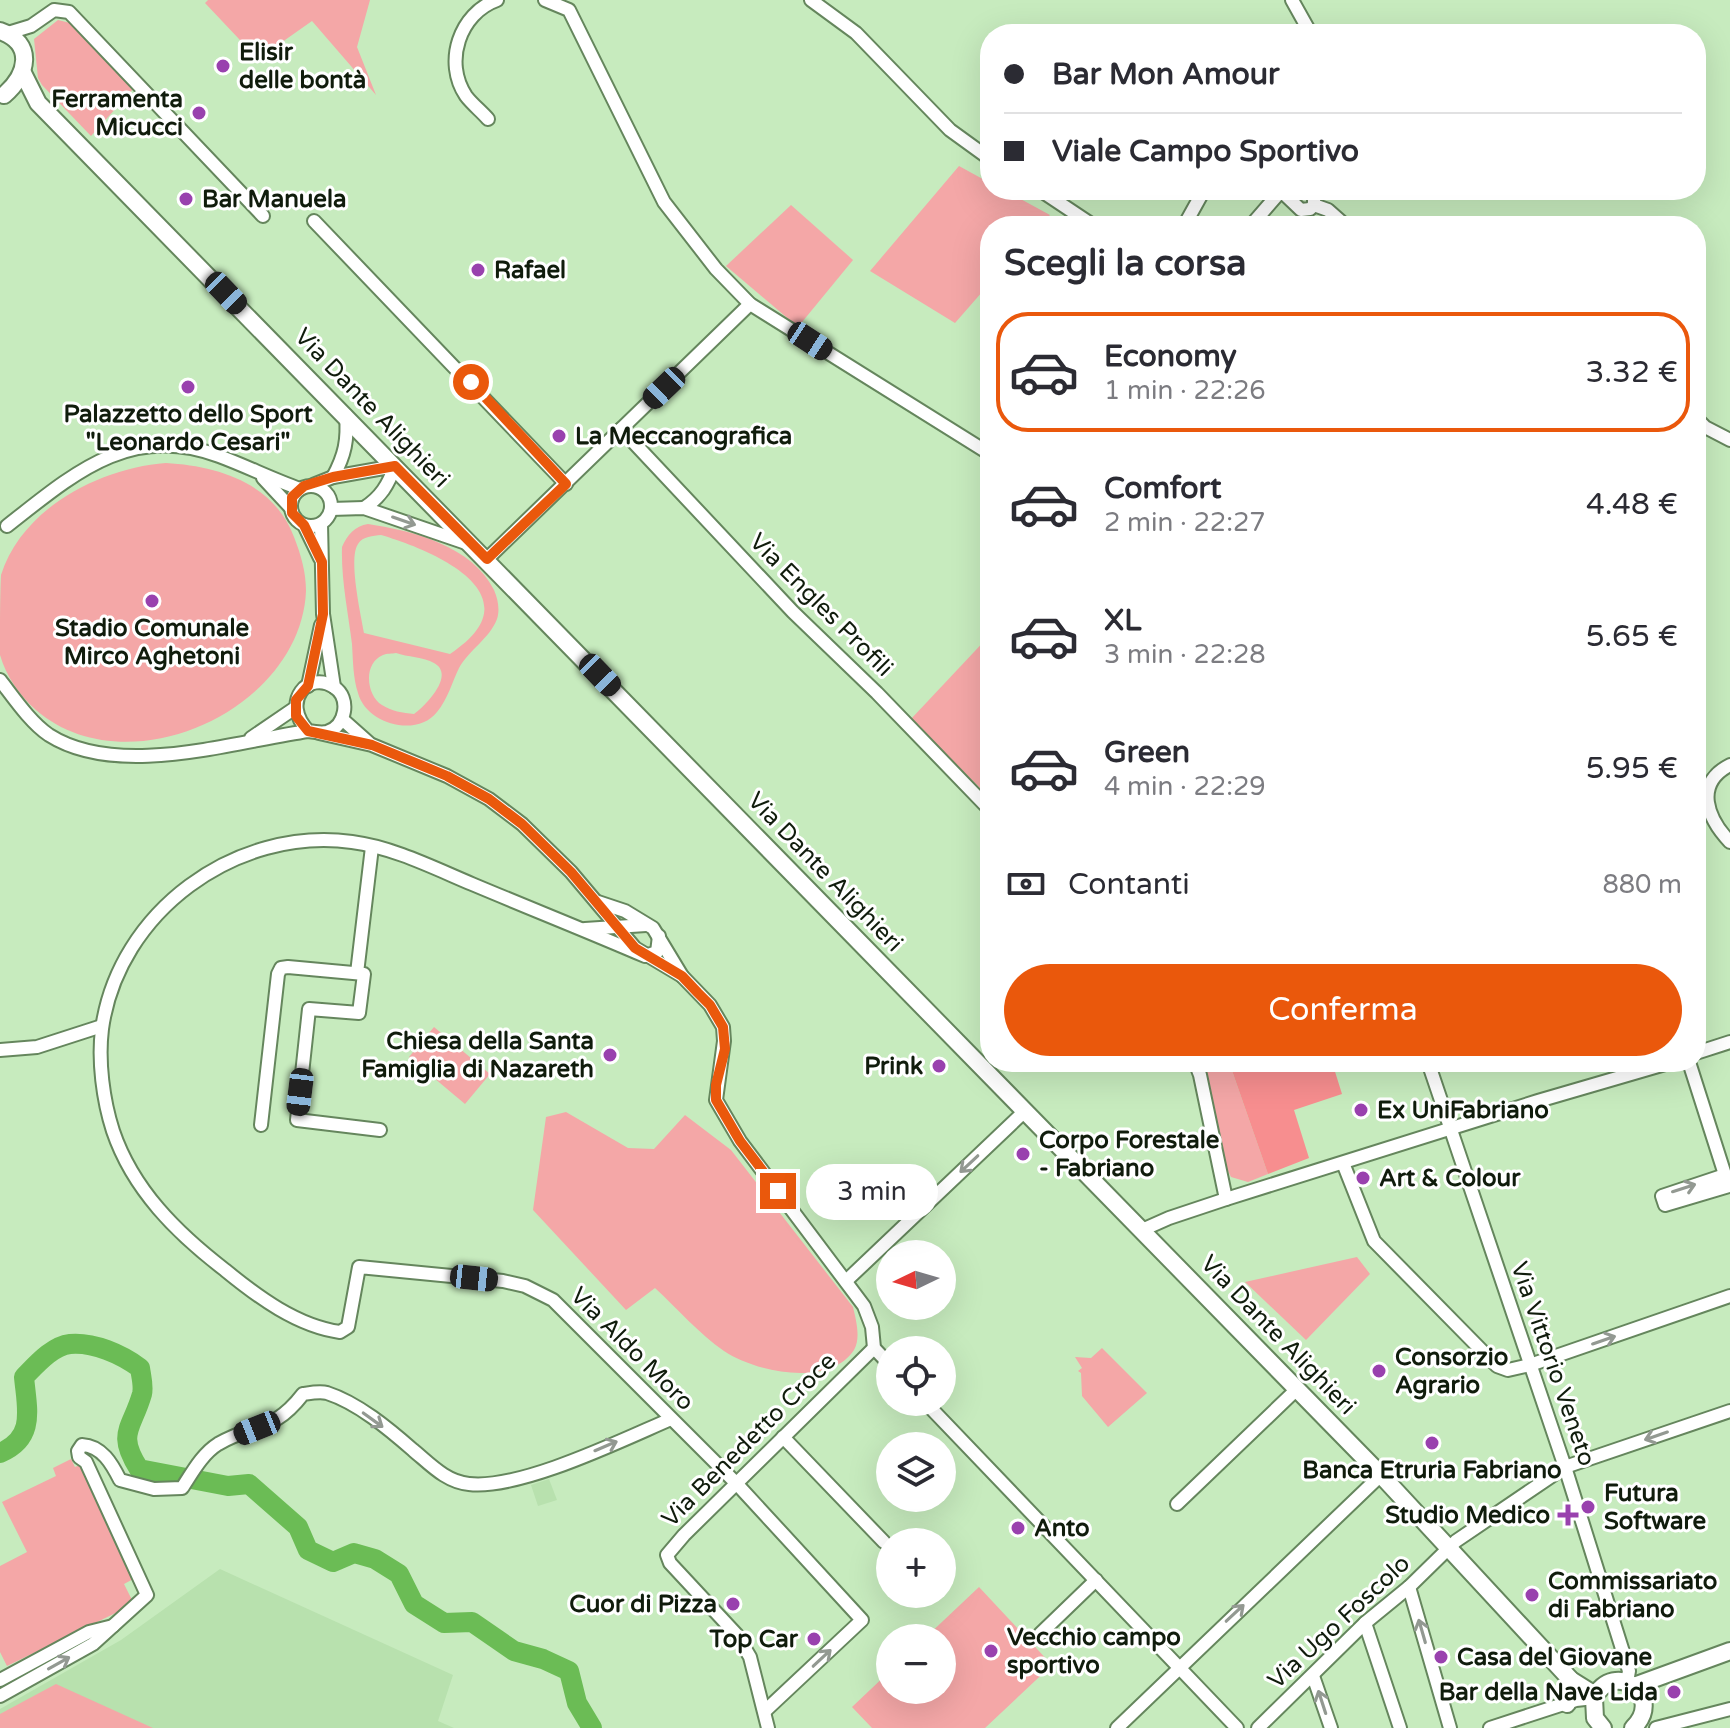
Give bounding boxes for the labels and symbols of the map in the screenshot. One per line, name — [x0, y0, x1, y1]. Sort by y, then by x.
place label: Elisir delle bontà — [239, 38, 366, 95]
marker: Elisir delle bontà — [214, 57, 232, 75]
place label: Ferramenta Micucci — [51, 85, 183, 142]
marker: Ferramenta Micucci — [190, 104, 208, 122]
place label: Bar Manuela — [202, 185, 346, 214]
marker: Bar Manuela — [177, 190, 195, 208]
place label: Rafael — [494, 256, 566, 285]
marker: Rafael — [469, 261, 487, 279]
car — [201, 267, 251, 319]
car — [783, 318, 837, 364]
street label: Via Dante Alighieri — [288, 322, 456, 494]
car — [638, 363, 690, 413]
route start — [453, 364, 489, 400]
marker: Palazzetto dello Sport "Leonardo Cesari" — [179, 378, 197, 396]
place label: Palazzetto dello Sport "Leonardo Cesari" — [63, 400, 313, 457]
place label: La Meccanografica — [575, 422, 792, 451]
marker: La Meccanografica — [550, 427, 568, 445]
one-way arrow — [391, 514, 416, 529]
street label: Via Engles Profili — [743, 527, 899, 683]
marker: Stadio Comunale Mirco Aghetoni — [143, 592, 161, 610]
place label: Stadio Comunale Mirco Aghetoni — [55, 614, 249, 671]
car — [575, 649, 625, 701]
street label: Via Dante Alighieri — [741, 786, 909, 958]
place label: Chiesa della Santa Famiglia di Nazareth — [361, 1027, 594, 1084]
marker: Chiesa della Santa Famiglia di Nazareth — [601, 1046, 619, 1064]
place label: Prink — [864, 1052, 923, 1081]
marker: Prink — [930, 1057, 948, 1075]
car — [285, 1067, 315, 1117]
place label: Ex UniFabriano — [1377, 1096, 1549, 1125]
marker: Ex UniFabriano — [1352, 1101, 1370, 1119]
place label: Corpo Forestale - Fabriano — [1039, 1126, 1220, 1183]
marker: Corpo Forestale - Fabriano — [1014, 1145, 1032, 1163]
one-way arrow — [959, 1155, 979, 1174]
callout: 3 min — [806, 1163, 938, 1219]
place label: Art & Colour — [1379, 1164, 1521, 1193]
marker: Art & Colour — [1354, 1169, 1372, 1187]
route end — [760, 1173, 796, 1209]
one-way arrow — [1671, 1180, 1696, 1195]
north arrow — [876, 1240, 956, 1320]
street label: Via Dante Alighieri — [1194, 1249, 1362, 1421]
street label: Via Vittorio Veneto — [1504, 1258, 1602, 1470]
car — [449, 1264, 499, 1292]
street label: Via Aldo Moro — [564, 1281, 700, 1417]
one-way arrow — [1591, 1331, 1616, 1346]
place label: Consorzio Agrario — [1395, 1343, 1508, 1400]
street label: Via Benedetto Croce — [656, 1347, 842, 1533]
marker: Consorzio Agrario — [1370, 1362, 1388, 1380]
car — [230, 1408, 284, 1448]
one-way arrow — [362, 1411, 383, 1428]
one-way arrow — [1644, 1430, 1669, 1445]
marker: Banca Etruria Fabriano — [1423, 1434, 1441, 1452]
one-way arrow — [593, 1438, 618, 1453]
place label: Banca Etruria Fabriano — [1302, 1456, 1562, 1485]
place label: Futura Software — [1604, 1479, 1706, 1536]
marker: Futura Software — [1579, 1498, 1597, 1516]
place label: Studio Medico — [1385, 1501, 1550, 1530]
marker: Studio Medico — [1557, 1504, 1579, 1526]
place label: Anto — [1034, 1514, 1090, 1543]
marker: Anto — [1009, 1519, 1027, 1537]
street label: Via Ugo Foscolo — [1262, 1549, 1416, 1695]
place label: Commissariato di Fabriano — [1548, 1567, 1717, 1624]
marker: Commissariato di Fabriano — [1523, 1586, 1541, 1604]
place label: Cuor di Pizza — [569, 1590, 717, 1619]
marker: Cuor di Pizza — [724, 1595, 742, 1613]
one-way arrow — [1225, 1604, 1245, 1623]
one-way arrow — [1414, 1618, 1429, 1644]
place label: Vecchio campo sportivo — [1007, 1623, 1181, 1680]
place label: Top Car — [709, 1625, 799, 1654]
marker: Top Car — [805, 1630, 823, 1648]
marker: Vecchio campo sportivo — [982, 1642, 1000, 1660]
place label: Casa del Giovane — [1457, 1643, 1653, 1672]
one-way arrow — [812, 1648, 832, 1667]
marker: Casa del Giovane — [1432, 1648, 1450, 1666]
one-way arrow — [47, 1655, 70, 1671]
place label: Bar della Nave Lida — [1439, 1678, 1658, 1707]
marker: Bar della Nave Lida — [1665, 1683, 1683, 1701]
one-way arrow — [1314, 1690, 1328, 1715]

